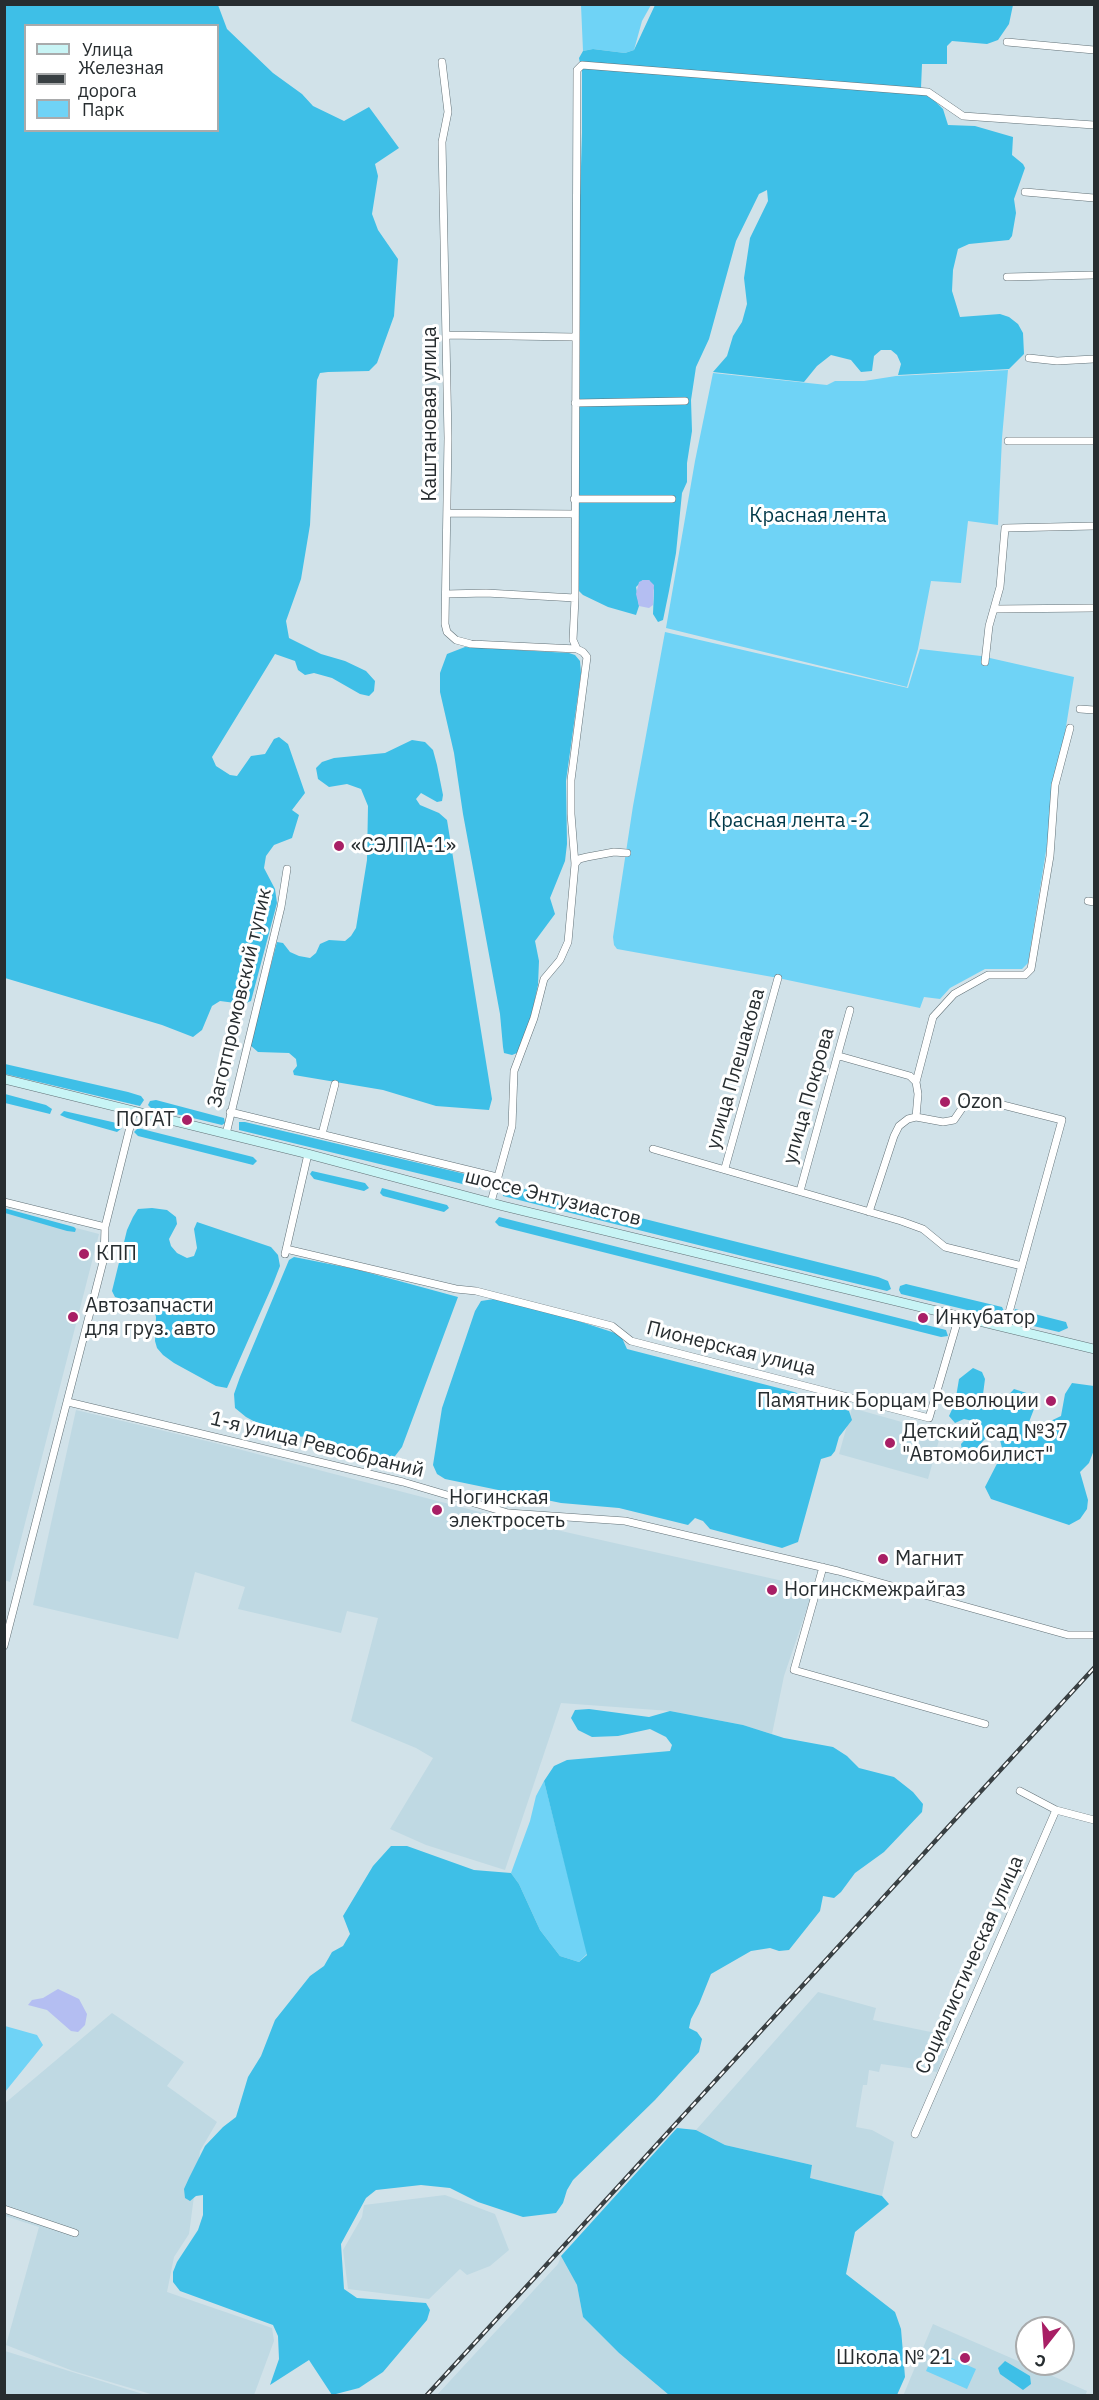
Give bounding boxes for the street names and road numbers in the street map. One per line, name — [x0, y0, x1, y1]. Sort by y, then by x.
street label: Каштановая улица — [418, 326, 442, 502]
street label: Заготпромовский тупик — [203, 886, 277, 1110]
street label: улица Плешакова — [702, 986, 770, 1152]
street label: улица Покрова — [778, 1025, 840, 1167]
street label: шоссе Энтузиастов — [462, 1164, 644, 1232]
street label: Пионерская улица — [644, 1316, 818, 1382]
street label: 1-я улица Ревсобраний — [208, 1407, 426, 1483]
street label: Социалистическая улица — [911, 1852, 1029, 2078]

